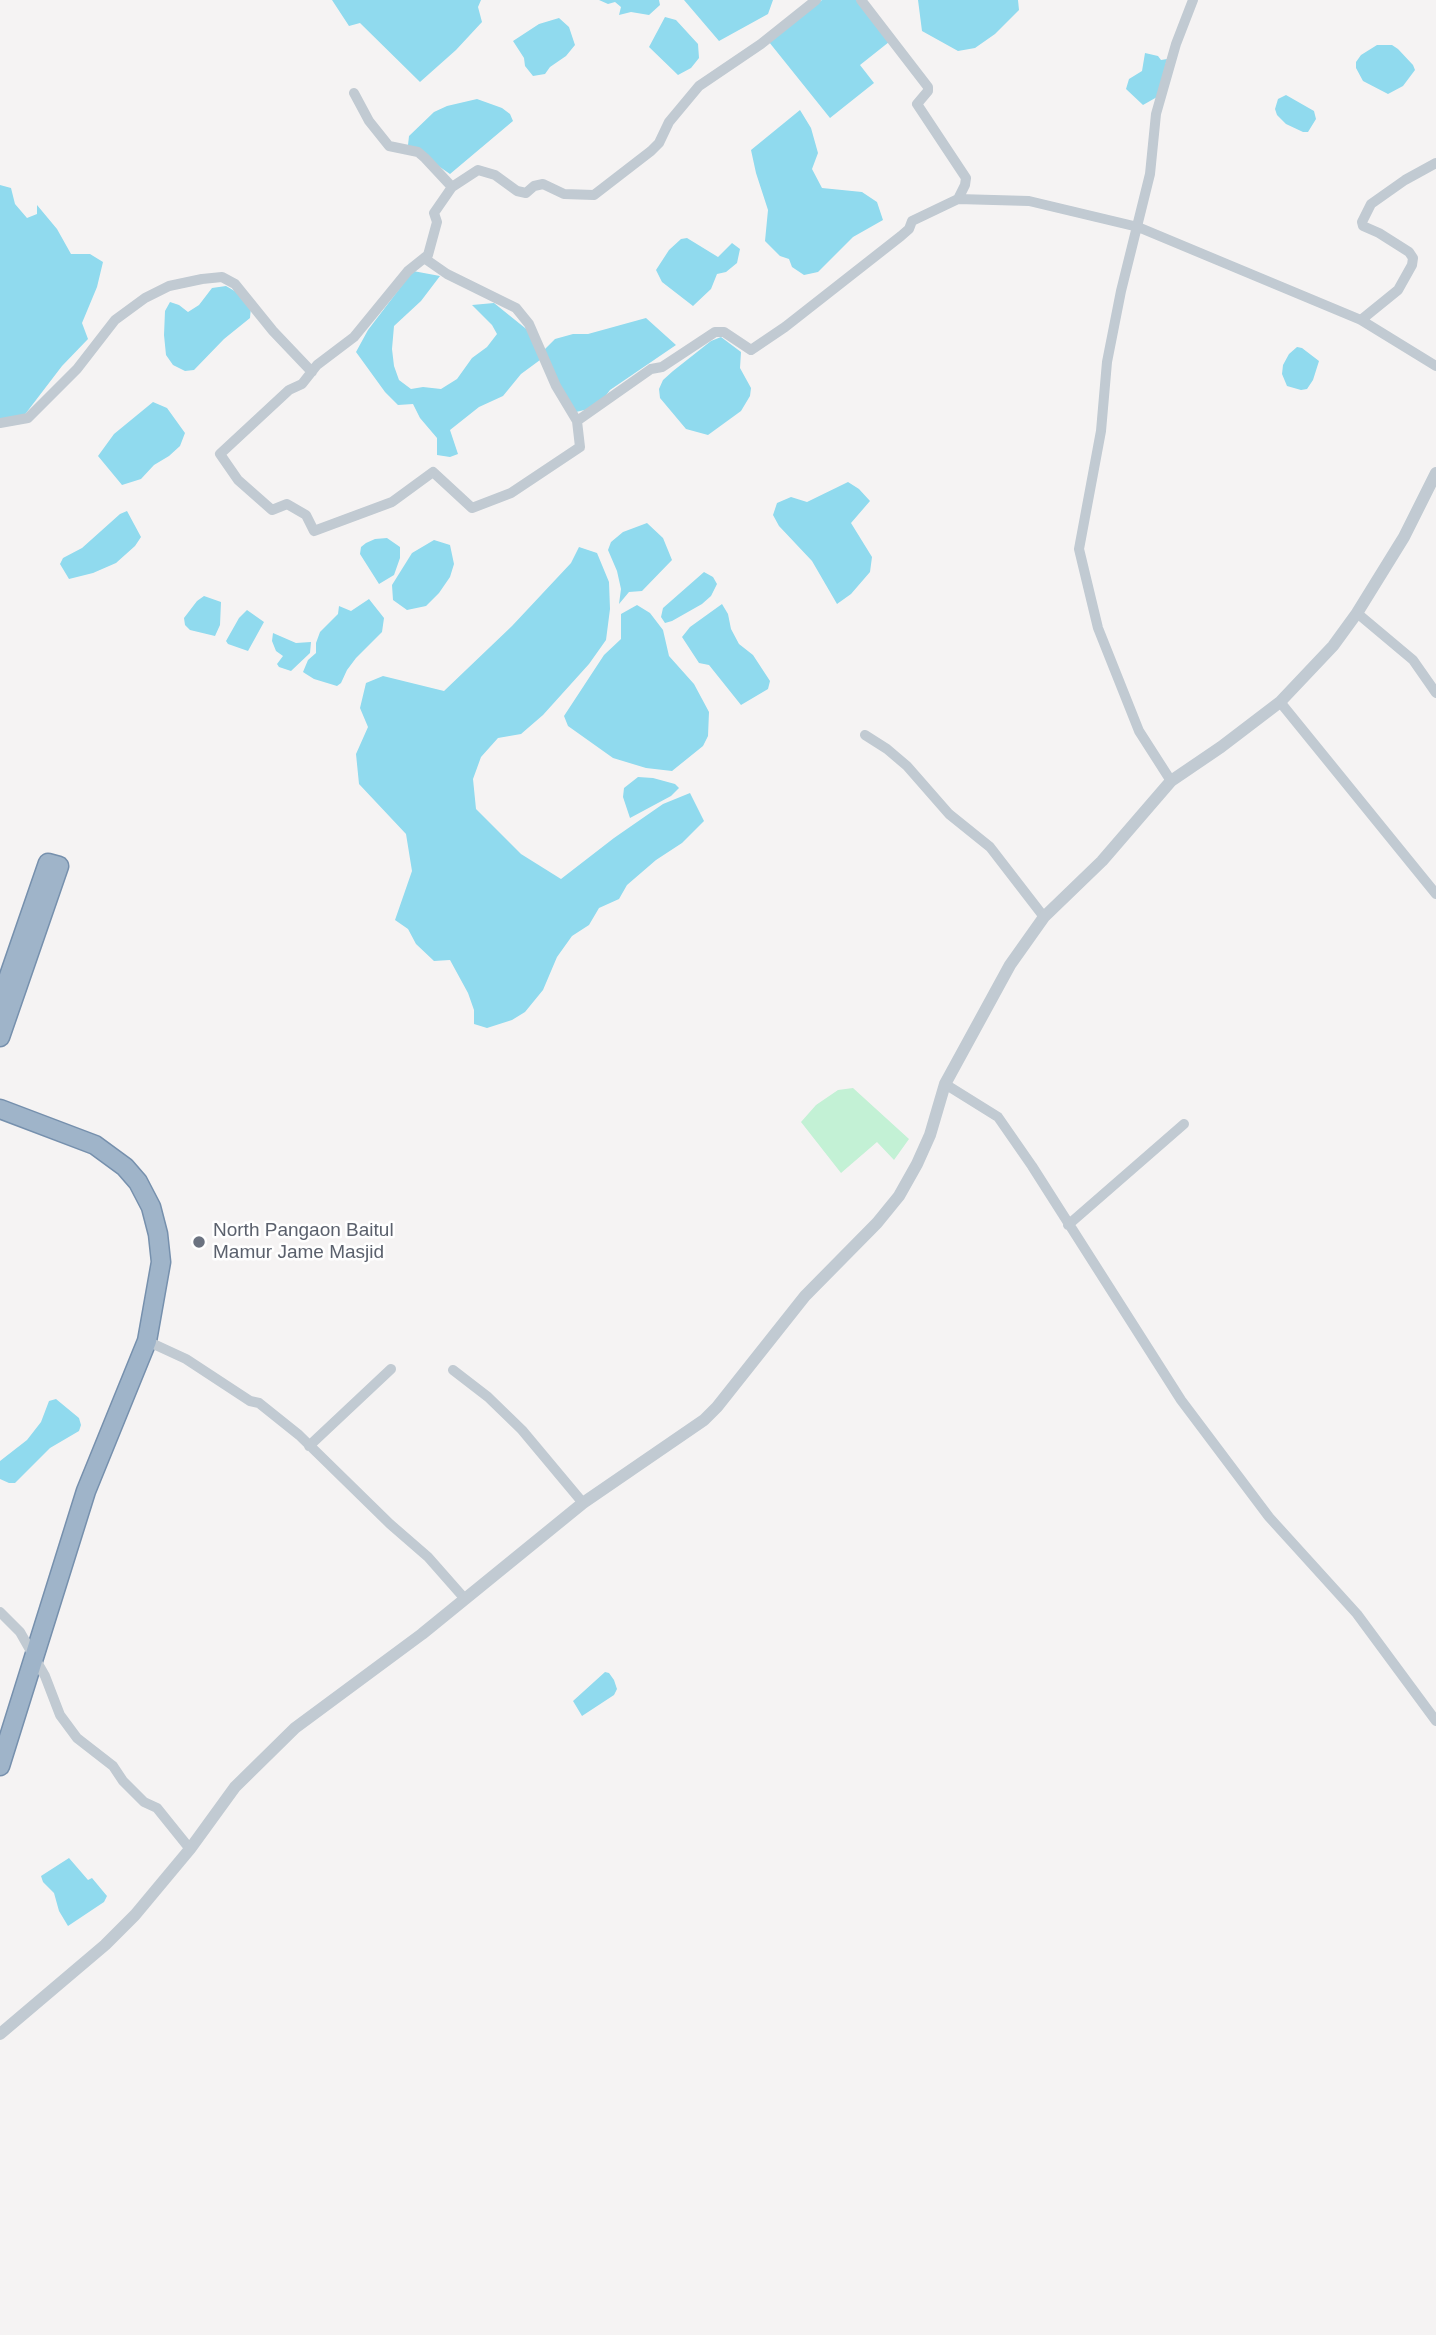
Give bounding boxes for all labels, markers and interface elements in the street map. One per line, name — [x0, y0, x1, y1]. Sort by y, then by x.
place label: North Pangaon Baitul Mamur Jame Masjid — [213, 1220, 394, 1264]
marker: North Pangaon Baitul Mamur Jame Masjid — [191, 1234, 207, 1250]

